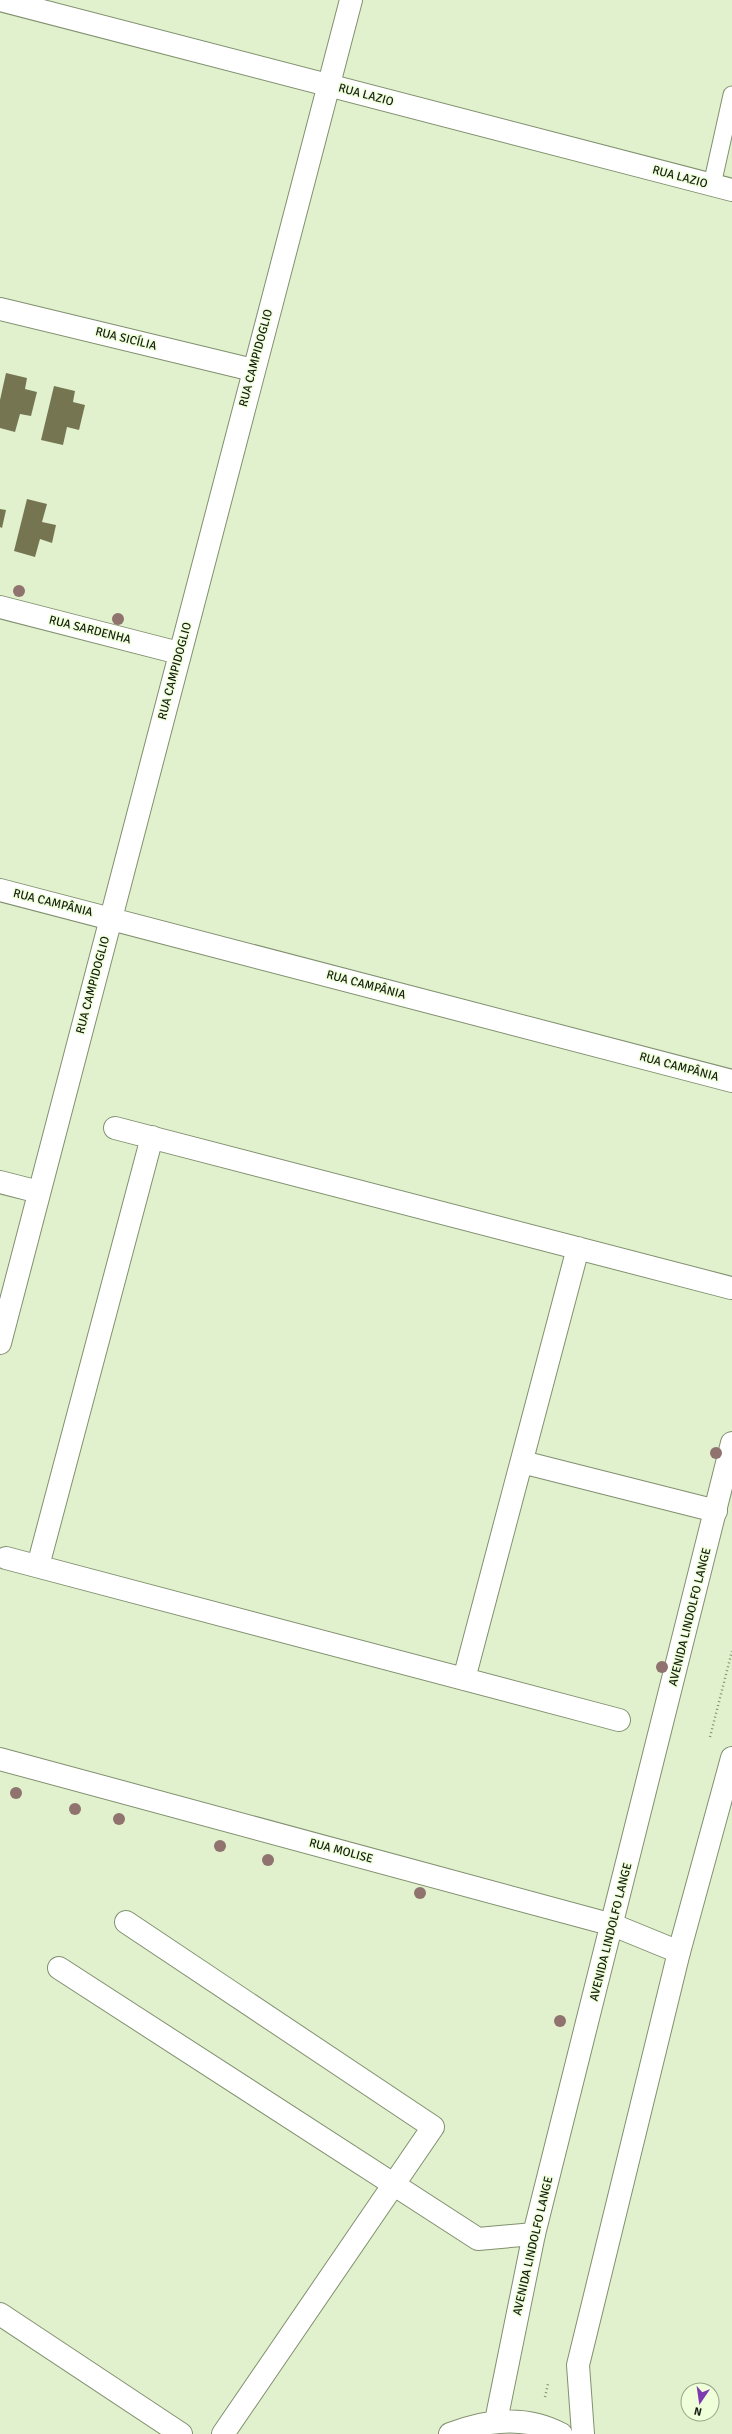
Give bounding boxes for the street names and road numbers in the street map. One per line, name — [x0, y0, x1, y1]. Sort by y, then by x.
street label: RUA LAZIO — [337, 80, 395, 110]
street label: RUA LAZIO — [651, 162, 709, 192]
street label: RUA CAMPIDOGLIO — [236, 307, 276, 408]
street label: RUA SICÍLIA — [94, 324, 159, 354]
street label: RUA SARDENHA — [47, 613, 133, 648]
street label: RUA CAMPIDOGLIO — [155, 620, 195, 721]
street label: RUA CAMPÂNIA — [12, 886, 95, 920]
street label: RUA CAMPIDOGLIO — [73, 934, 113, 1035]
street label: RUA CAMPÂNIA — [325, 967, 408, 1003]
street label: RUA CAMPÂNIA — [638, 1049, 721, 1085]
street label: AVENIDA LINDOLFO LANGE — [666, 1546, 715, 1688]
street label: RUA MOLISE — [307, 1835, 375, 1867]
street label: AVENIDA LINDOLFO LANGE — [587, 1861, 636, 2003]
street label: AVENIDA LINDOLFO LANGE — [510, 2175, 556, 2317]

